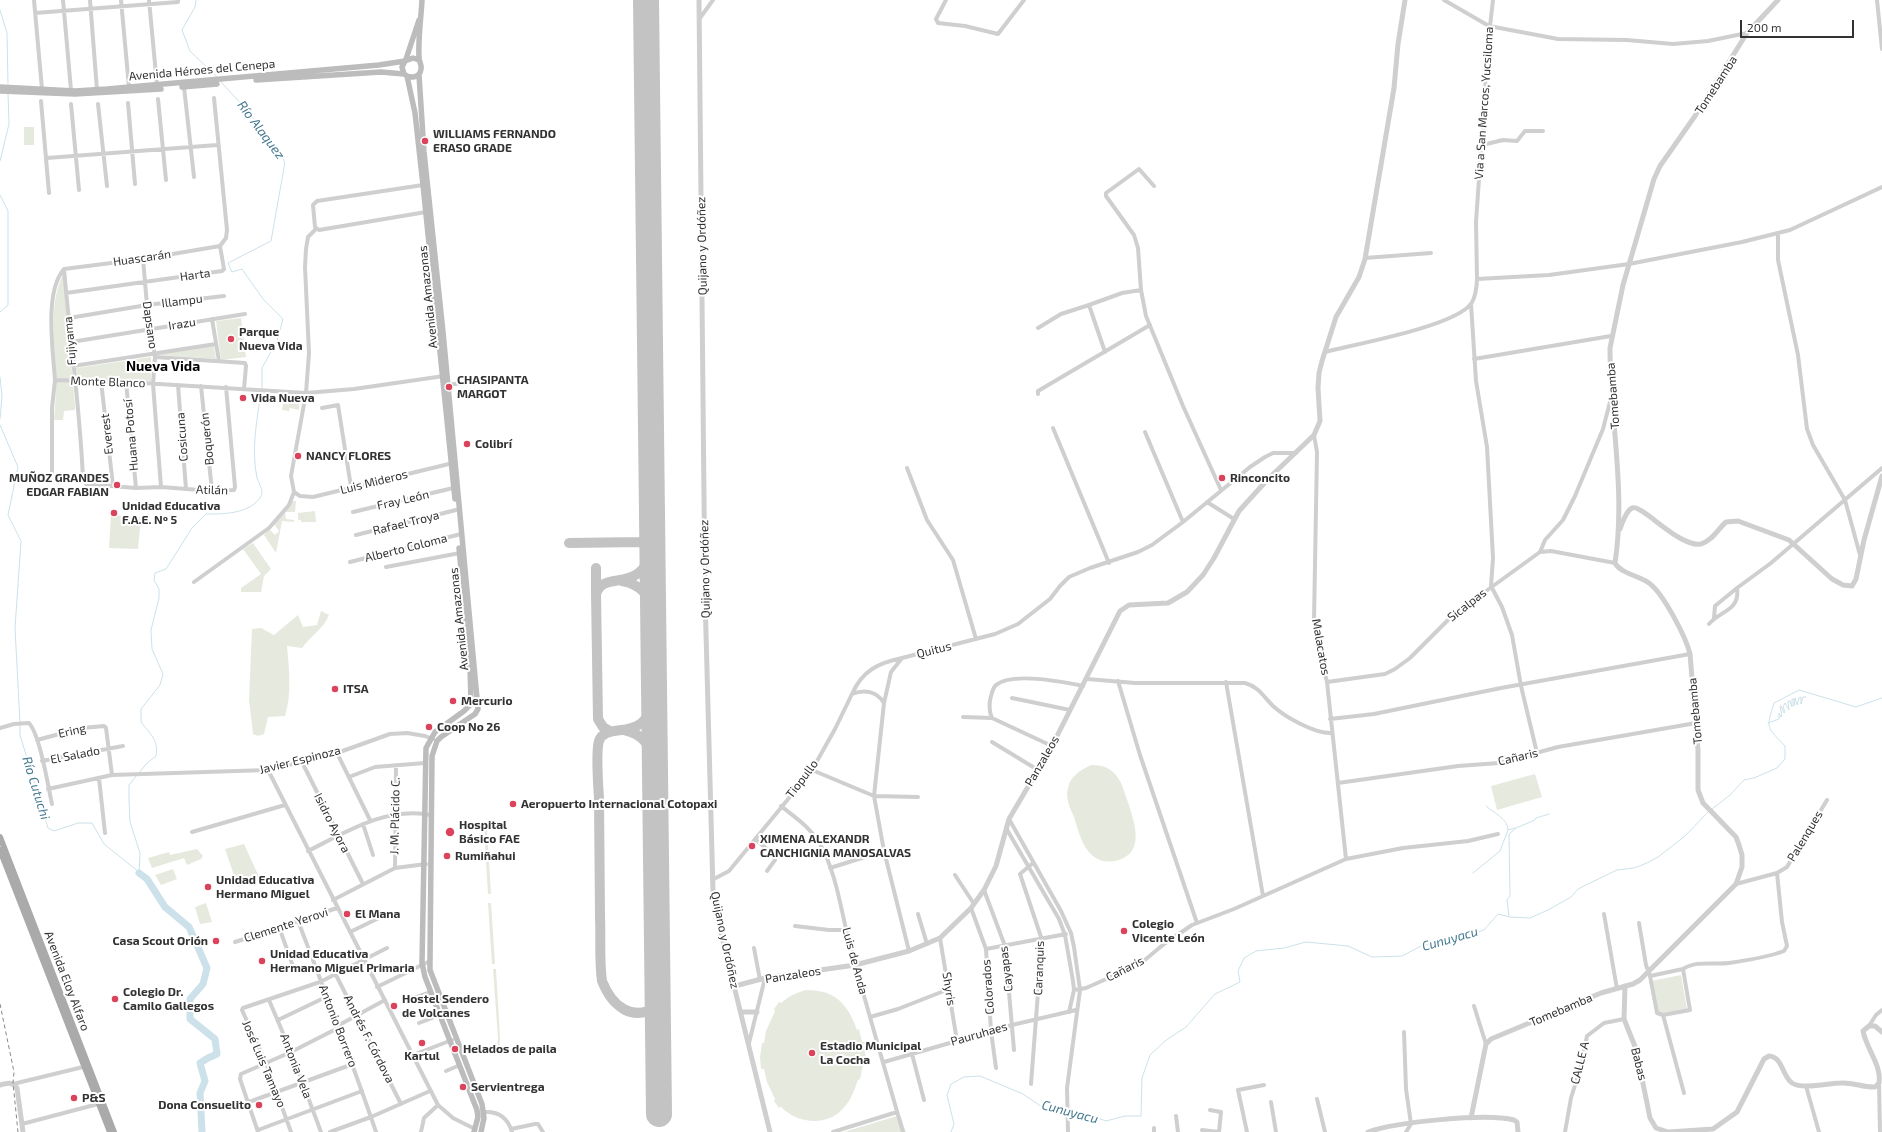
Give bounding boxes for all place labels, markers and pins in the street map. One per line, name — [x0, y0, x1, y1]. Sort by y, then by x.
place label: WILLIAMS FERNANDO ERASO GRADE — [433, 127, 556, 155]
marker: WILLIAMS FERNANDO ERASO GRADE — [420, 136, 430, 146]
place label: Parque Nueva Vida — [239, 325, 303, 353]
marker: Parque Nueva Vida — [226, 334, 236, 344]
place label: CHASIPANTA MARGOT — [457, 373, 529, 401]
marker: CHASIPANTA MARGOT — [444, 382, 454, 392]
place label: Vida Nueva — [251, 391, 315, 405]
marker: Vida Nueva — [238, 393, 248, 403]
place label: Colibrí — [475, 437, 512, 451]
marker: Colibrí — [462, 439, 472, 449]
place label: NANCY FLORES — [306, 449, 391, 463]
marker: NANCY FLORES — [293, 451, 303, 461]
place label: MUÑOZ GRANDES EDGAR FABIAN — [9, 471, 109, 499]
place label: Rinconcito — [1230, 471, 1290, 485]
marker: Rinconcito — [1217, 473, 1227, 483]
marker: MUÑOZ GRANDES EDGAR FABIAN — [112, 480, 122, 490]
place label: Unidad Educativa F.A.E. Nº 5 — [122, 499, 220, 527]
marker: Unidad Educativa F.A.E. Nº 5 — [109, 508, 119, 518]
place label: ITSA — [343, 682, 369, 696]
marker: ITSA — [330, 684, 340, 694]
place label: Mercurio — [461, 694, 513, 708]
marker: Mercurio — [448, 696, 458, 706]
place label: Coop No 26 — [437, 720, 500, 734]
marker: Coop No 26 — [424, 722, 434, 732]
place label: Aeropuerto Internacional Cotopaxi — [521, 797, 717, 811]
marker: Aeropuerto Internacional Cotopaxi — [508, 799, 518, 809]
place label: Hospital Básico FAE — [459, 818, 520, 846]
marker: Hospital Básico FAE — [444, 826, 456, 838]
place label: XIMENA ALEXANDR CANCHIGNIA MANOSALVAS — [760, 832, 911, 860]
marker: XIMENA ALEXANDR CANCHIGNIA MANOSALVAS — [747, 841, 757, 851]
place label: Rumiñahui — [455, 849, 515, 863]
marker: Rumiñahui — [442, 851, 452, 861]
place label: Unidad Educativa Hermano Miguel — [216, 873, 314, 901]
marker: Unidad Educativa Hermano Miguel — [203, 882, 213, 892]
place label: El Mana — [355, 907, 400, 921]
marker: El Mana — [342, 909, 352, 919]
place label: Colegio Vicente León — [1132, 917, 1205, 945]
marker: Colegio Vicente León — [1119, 926, 1129, 936]
place label: Casa Scout Orión — [113, 934, 208, 948]
marker: Casa Scout Orión — [211, 936, 221, 946]
place label: Unidad Educativa Hermano Miguel Primaria — [270, 947, 415, 975]
marker: Unidad Educativa Hermano Miguel Primaria — [257, 956, 267, 966]
place label: Colegio Dr. Camilo Gallegos — [123, 985, 214, 1013]
place label: Hostel Sendero de Volcanes — [402, 992, 489, 1020]
marker: Colegio Dr. Camilo Gallegos — [110, 994, 120, 1004]
marker: Hostel Sendero de Volcanes — [389, 1001, 399, 1011]
marker: Kartul — [417, 1038, 427, 1048]
place label: Estadio Municipal La Cocha — [820, 1039, 921, 1067]
place label: Helados de paila — [463, 1042, 557, 1056]
marker: Helados de paila — [450, 1044, 460, 1054]
marker: Estadio Municipal La Cocha — [807, 1048, 817, 1058]
place label: Kartul — [404, 1049, 440, 1063]
place label: Servientrega — [471, 1080, 544, 1094]
marker: Servientrega — [458, 1082, 468, 1092]
place label: P&S — [82, 1091, 106, 1105]
marker: P&S — [69, 1093, 79, 1103]
place label: Dona Consuelito — [158, 1098, 251, 1112]
marker: Dona Consuelito — [254, 1100, 264, 1110]

